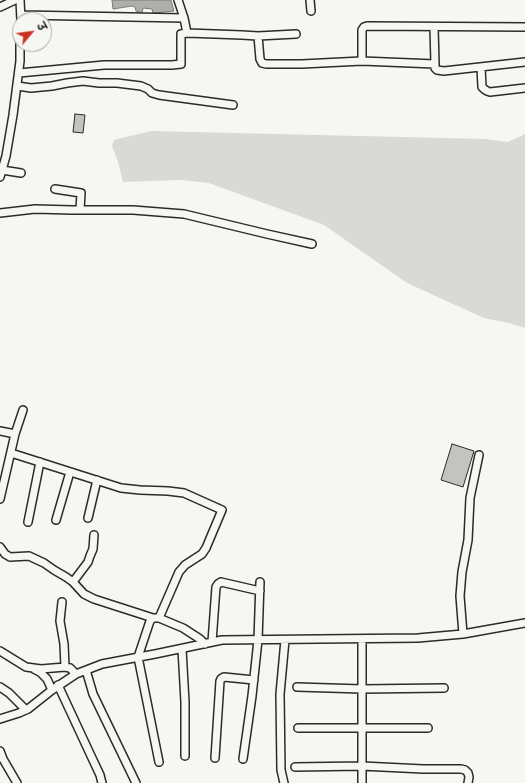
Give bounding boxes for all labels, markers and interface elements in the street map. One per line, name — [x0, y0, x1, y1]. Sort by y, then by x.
north arrow — [12, 12, 52, 52]
text: उ — [34, 20, 50, 33]

